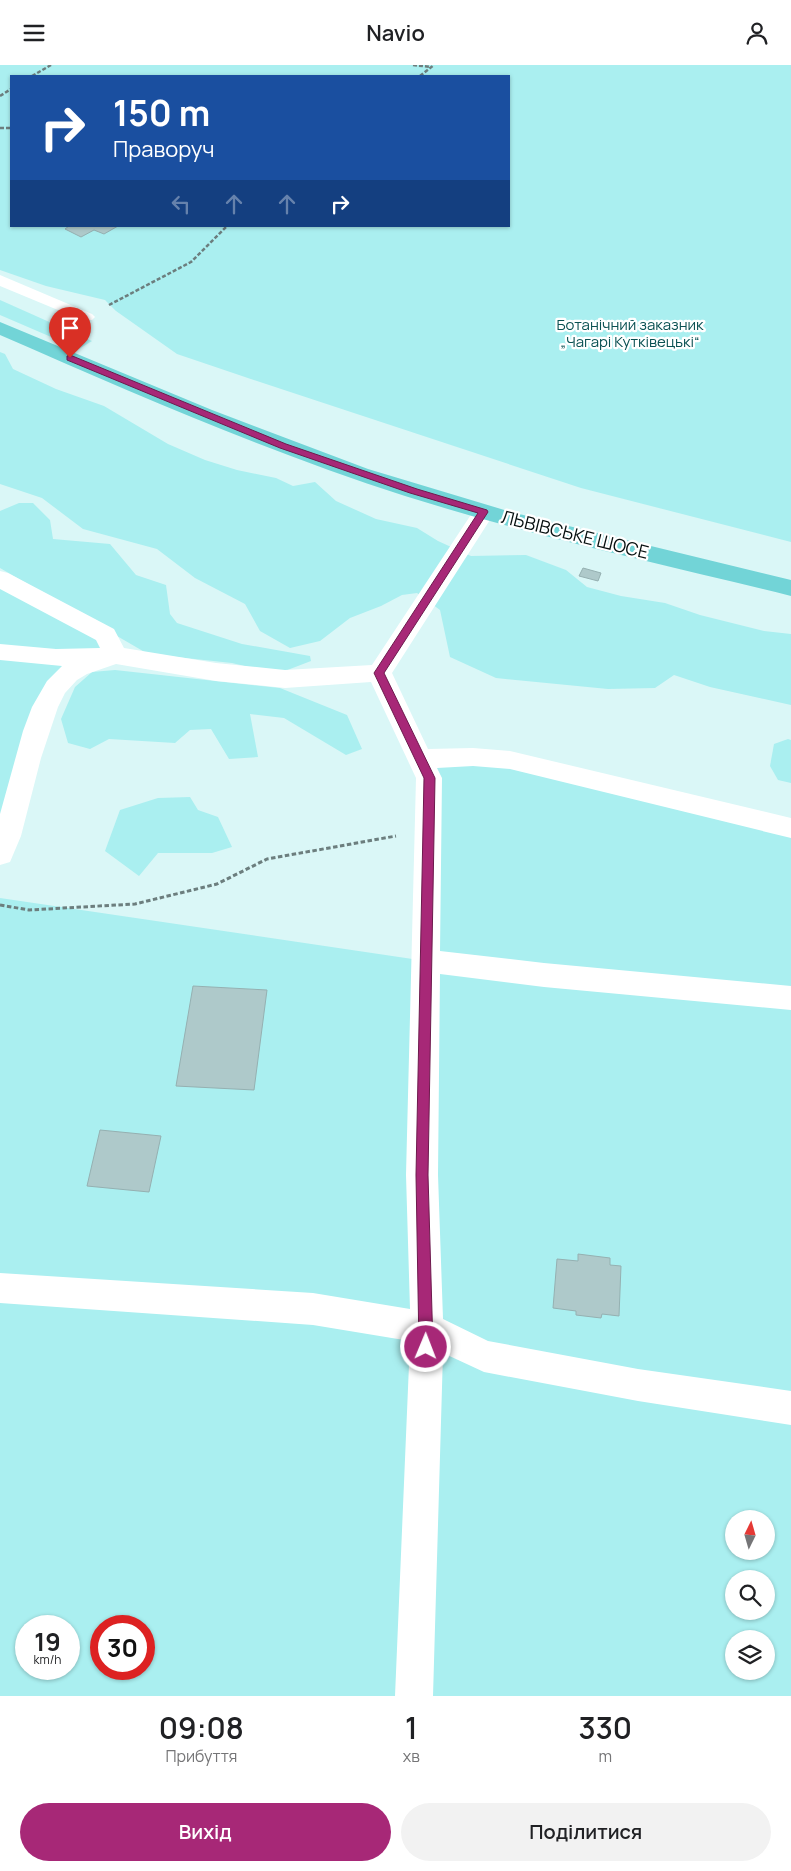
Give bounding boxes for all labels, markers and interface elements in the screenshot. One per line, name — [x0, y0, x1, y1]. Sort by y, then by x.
text: Navio — [366, 18, 425, 48]
icon: menu — [20, 19, 48, 47]
icon: person — [743, 19, 771, 47]
text: 150 m — [113, 89, 210, 137]
icon: right — [30, 95, 95, 160]
text: Праворуч — [113, 134, 214, 164]
icon: left — [167, 190, 195, 218]
icon: ahead — [220, 190, 248, 218]
icon: ahead — [273, 190, 301, 218]
icon: right — [326, 190, 354, 218]
pin — [49, 307, 91, 358]
icon: arrive — [56, 314, 84, 342]
park label: Ботанічний заказник „Чагарі Кутківецькі“ — [557, 314, 704, 352]
street label: ЛЬВІВСЬКЕ ШОСЕ — [499, 504, 651, 564]
position arrow — [399, 1320, 451, 1372]
north arrow — [725, 1510, 775, 1560]
map controls — [725, 1510, 775, 1680]
button: search — [725, 1570, 775, 1620]
speed limit sign: 30 — [90, 1615, 155, 1680]
text: 19 — [34, 1624, 61, 1659]
button: layers — [725, 1630, 775, 1680]
text: km/h — [34, 1651, 61, 1668]
text: 09:08 — [159, 1707, 244, 1748]
text: 1 — [405, 1707, 418, 1748]
text: 330 — [579, 1707, 632, 1748]
text: Прибуття — [165, 1745, 237, 1767]
text: хв — [403, 1745, 420, 1767]
text: m — [599, 1745, 612, 1767]
button: Вихід — [20, 1803, 391, 1861]
button: Поділитися — [401, 1803, 771, 1861]

